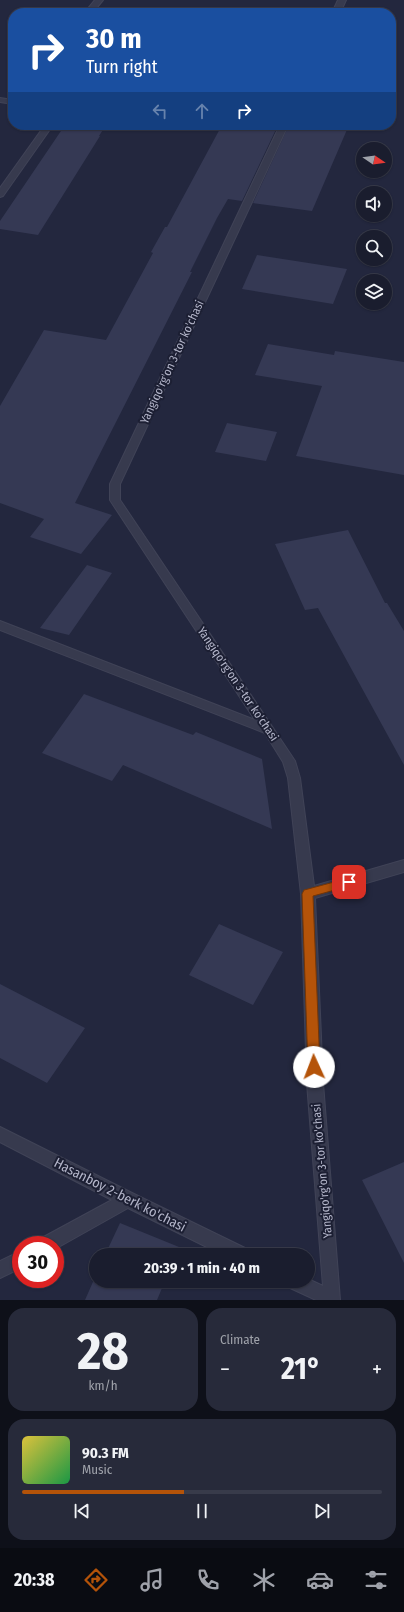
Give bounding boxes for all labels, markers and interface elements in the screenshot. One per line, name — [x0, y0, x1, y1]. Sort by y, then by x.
text: 30 m — [86, 22, 142, 55]
icon: right — [20, 24, 72, 76]
text: Turn right — [86, 56, 158, 78]
icon: left — [149, 100, 171, 122]
icon: ahead — [191, 100, 213, 122]
icon: right — [233, 100, 255, 122]
north arrow — [356, 142, 392, 178]
map controls — [356, 142, 392, 310]
button: sound — [356, 186, 392, 222]
button: search — [356, 230, 392, 266]
button: layers — [356, 274, 392, 310]
street label: Yangiqo'rg'on 3-tor ko'chasi — [137, 298, 207, 426]
street label: Yangiqo'rg'on 3-tor ko'chasi — [195, 624, 281, 744]
pin — [332, 865, 366, 899]
icon: arrive — [338, 871, 360, 893]
position arrow — [293, 1046, 335, 1088]
street label: Yangiqo'rg'on 3-tor ko'chasi — [309, 1103, 335, 1239]
street label: Hasanboy 2-berk ko'chasi — [51, 1154, 189, 1236]
speed limit sign: 30 — [12, 1236, 64, 1288]
text: 20:39 · 1 min · 40 m — [144, 1259, 260, 1277]
text: 28 — [77, 1320, 129, 1383]
text: Climate — [220, 1332, 260, 1347]
text: 21° — [281, 1351, 321, 1387]
text: − — [220, 1356, 230, 1383]
text: + — [372, 1356, 382, 1383]
text: km/h — [89, 1378, 118, 1393]
text: 90.3 FM — [82, 1444, 129, 1462]
text: Music — [82, 1462, 112, 1477]
icon: previous — [71, 1500, 93, 1522]
icon: pause — [191, 1500, 213, 1522]
icon: next — [311, 1500, 333, 1522]
icon: directions — [82, 1566, 110, 1594]
icon: music — [138, 1566, 166, 1594]
icon: phone — [194, 1566, 222, 1594]
icon: climate — [250, 1566, 278, 1594]
icon: car — [306, 1566, 334, 1594]
icon: filters — [362, 1566, 390, 1594]
text: 20:38 — [14, 1569, 55, 1591]

